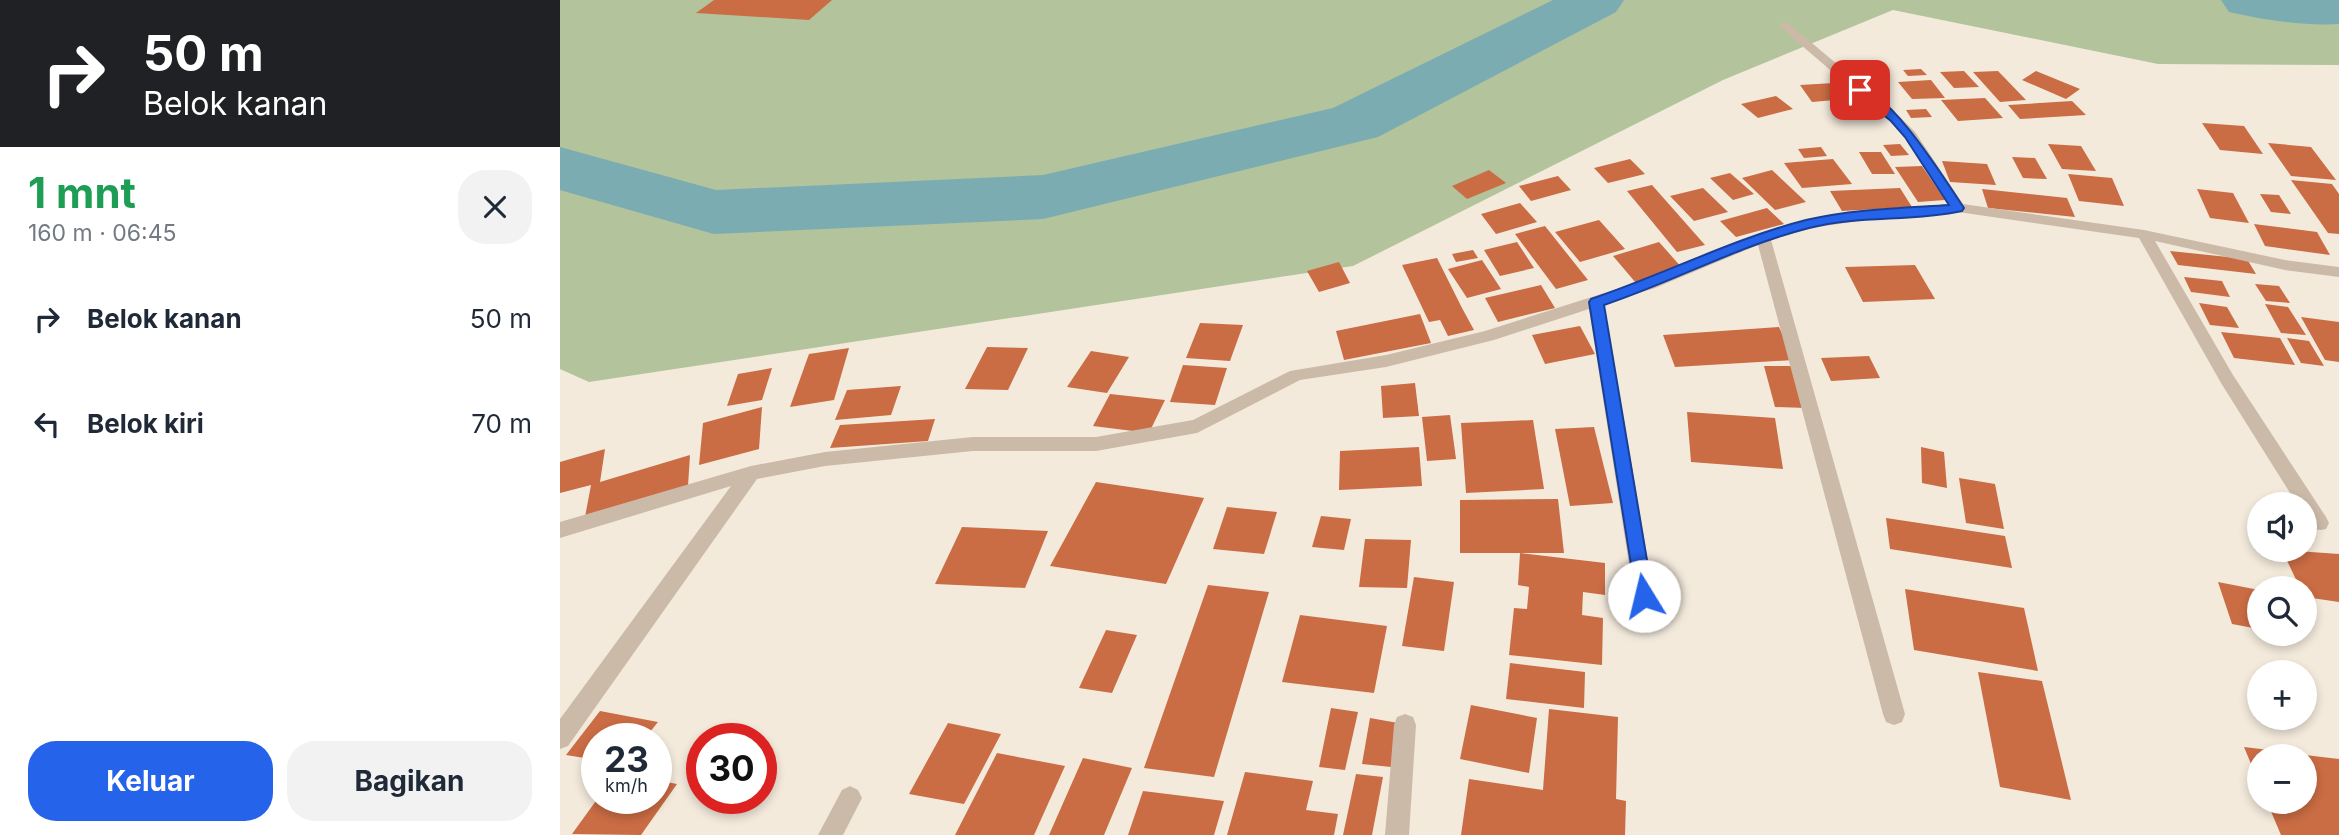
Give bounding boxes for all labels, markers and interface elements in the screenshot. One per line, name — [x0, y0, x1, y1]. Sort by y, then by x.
text: 50 m — [143, 24, 264, 83]
icon: right — [28, 28, 119, 119]
pin — [1830, 60, 1890, 120]
icon: arrive — [1841, 71, 1879, 109]
text: Belok kanan — [143, 84, 327, 123]
text: 1 mnt — [28, 167, 136, 218]
button: close — [458, 170, 532, 244]
text: 160 m · 06:45 — [28, 219, 177, 247]
icon: right — [28, 300, 66, 338]
text: Belok kanan — [87, 303, 242, 334]
text: 50 m — [470, 303, 532, 334]
icon: left — [28, 405, 66, 443]
text: Belok kiri — [87, 408, 204, 439]
text: 70 m — [471, 408, 532, 439]
map controls — [2247, 492, 2317, 814]
button: sound — [2247, 492, 2317, 562]
position arrow — [1607, 559, 1681, 633]
button: search — [2247, 576, 2317, 646]
button: + — [2247, 660, 2317, 730]
speed limit sign: 30 — [686, 723, 777, 814]
text: 23 — [604, 738, 649, 780]
button: Keluar — [28, 741, 273, 821]
button: Bagikan — [287, 741, 532, 821]
button: − — [2247, 744, 2317, 814]
text: km/h — [605, 775, 648, 796]

